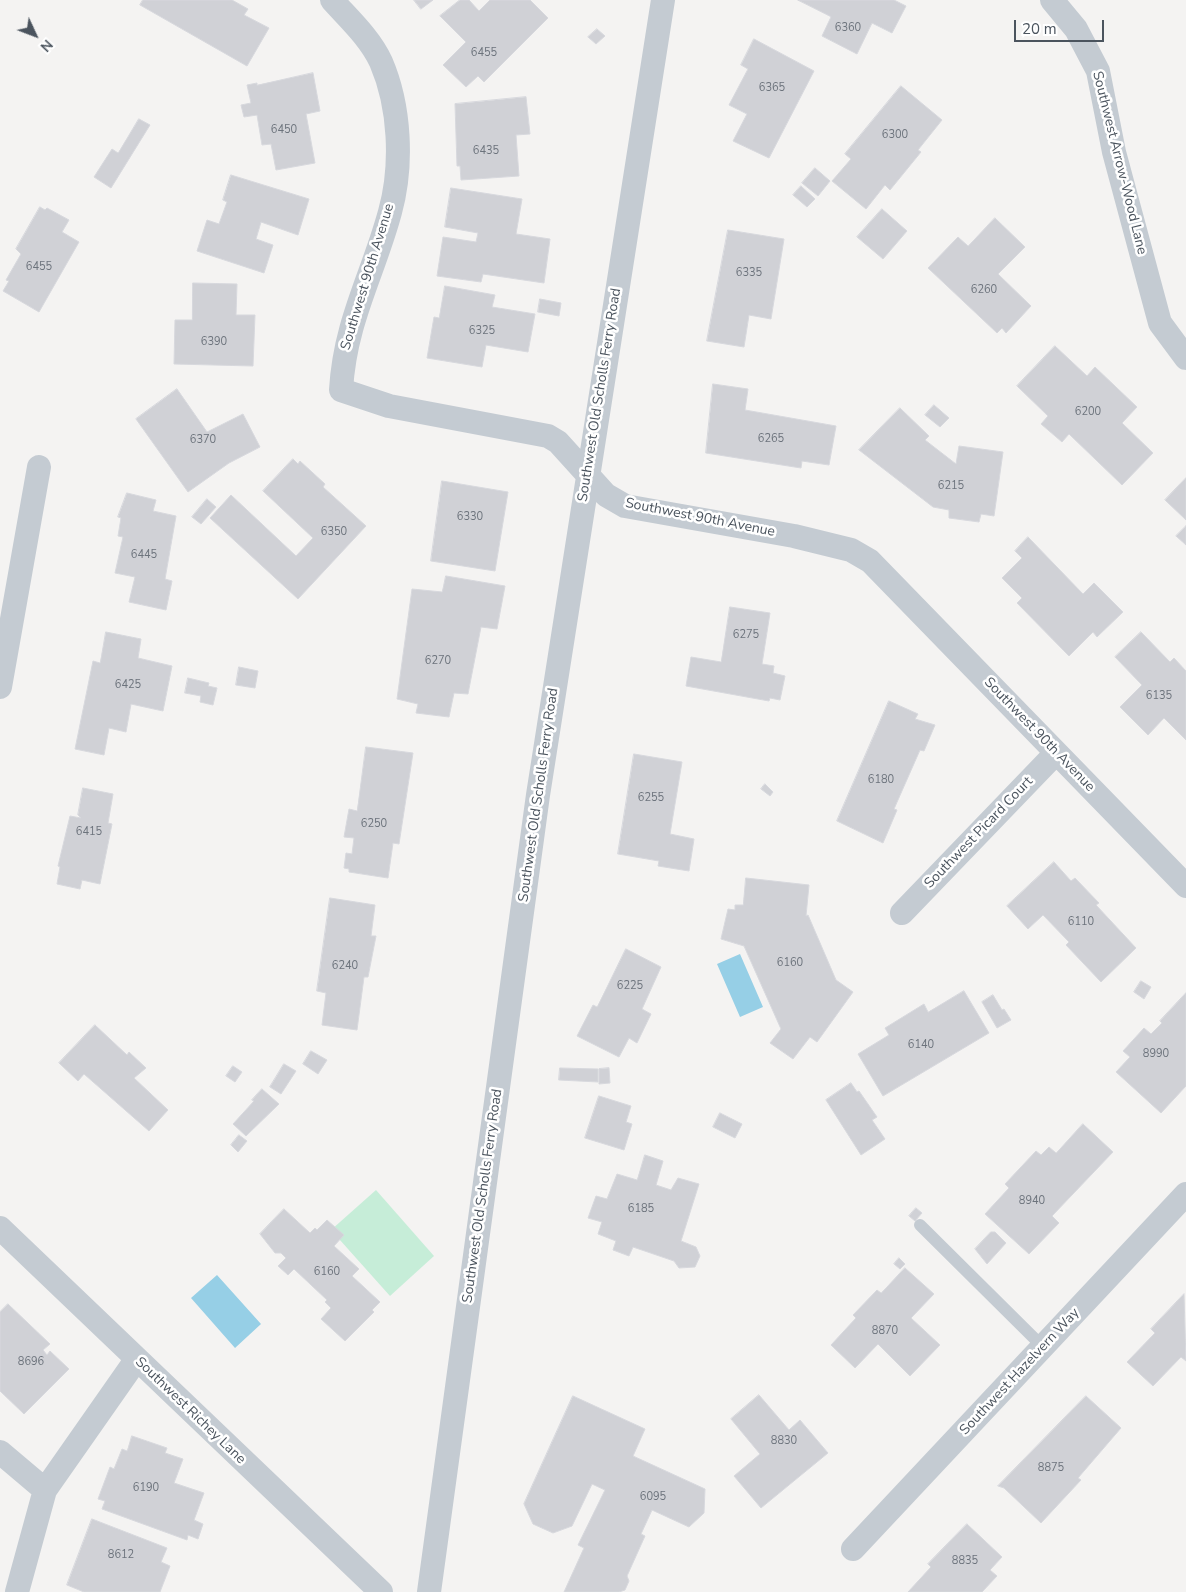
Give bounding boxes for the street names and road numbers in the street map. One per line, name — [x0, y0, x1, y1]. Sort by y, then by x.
street label: Southwest Arrow-Wood Lane — [1088, 70, 1150, 256]
street label: Southwest 90th Avenue — [338, 202, 398, 352]
street label: Southwest Old Scholls Ferry Road — [575, 287, 625, 503]
street label: Southwest 90th Avenue — [624, 495, 776, 541]
street label: Southwest 90th Avenue — [980, 674, 1098, 796]
street label: Southwest Old Scholls Ferry Road — [516, 687, 562, 903]
street label: Southwest Picard Court — [921, 774, 1037, 892]
street label: Southwest Old Scholls Ferry Road — [460, 1088, 506, 1304]
street label: Southwest Hazelvern Way — [957, 1305, 1083, 1439]
street label: Southwest Richey Lane — [131, 1354, 249, 1468]

